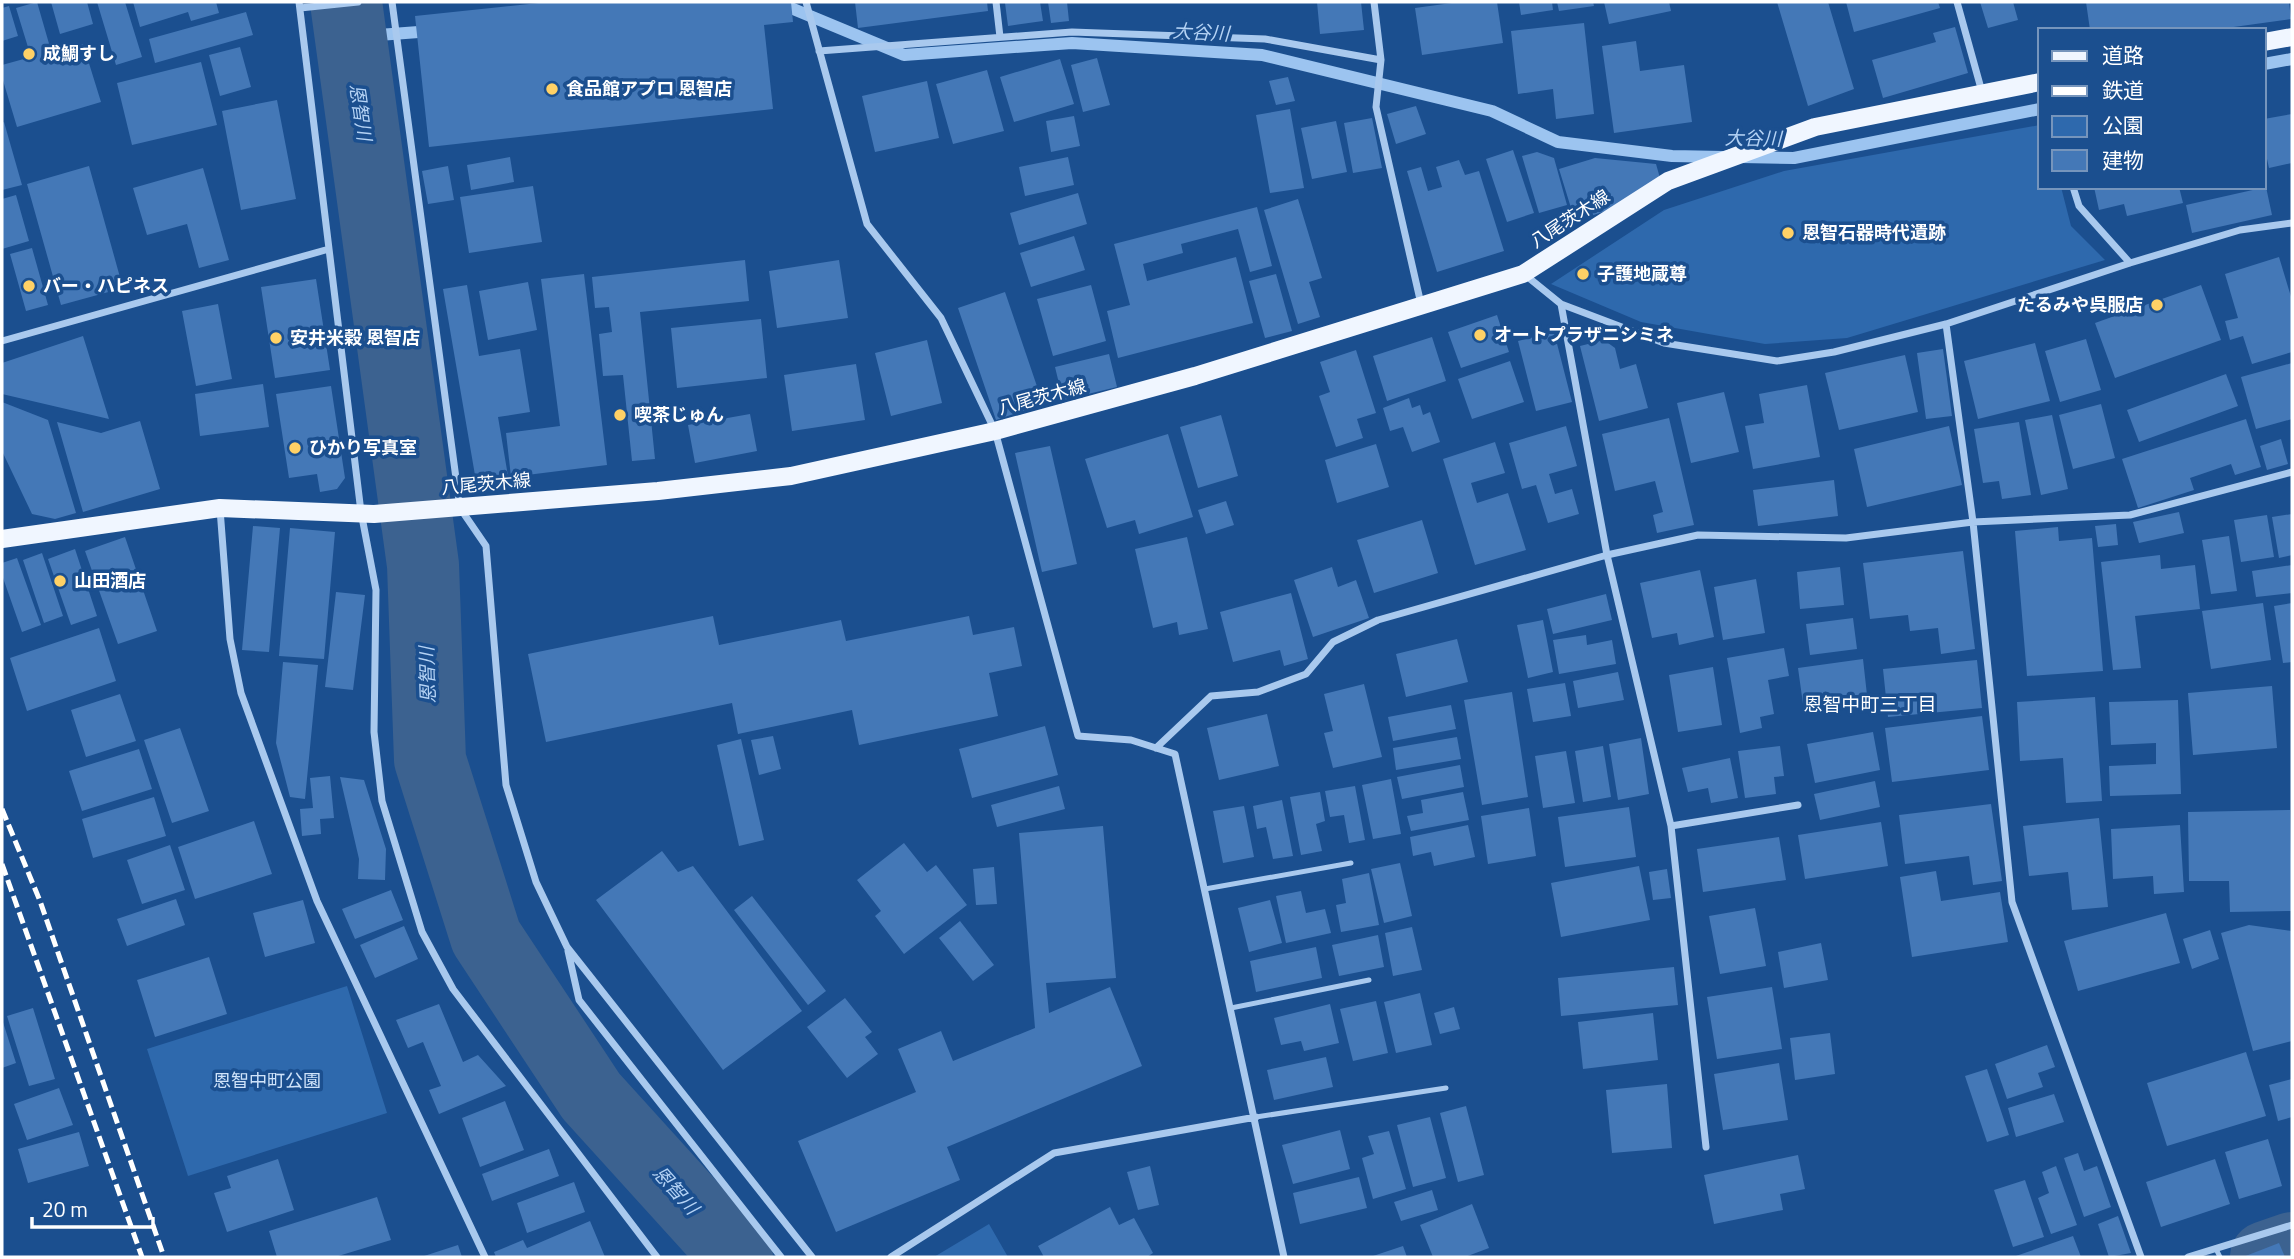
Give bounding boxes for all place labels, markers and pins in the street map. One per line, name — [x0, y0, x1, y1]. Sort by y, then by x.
place label: 成鯛すし — [43, 40, 115, 67]
marker: 成鯛すし — [21, 46, 37, 62]
place label: 食品館アプロ 恩智店 — [566, 75, 732, 102]
marker: 食品館アプロ 恩智店 — [544, 81, 560, 97]
place label: 恩智石器時代遺跡 — [1802, 219, 1946, 246]
marker: 恩智石器時代遺跡 — [1780, 225, 1796, 241]
place label: 子護地蔵尊 — [1597, 260, 1687, 287]
marker: 子護地蔵尊 — [1575, 266, 1591, 282]
place label: バー・ハピネス — [43, 272, 169, 299]
marker: バー・ハピネス — [21, 278, 37, 294]
place label: たるみや呉服店 — [2017, 291, 2143, 318]
marker: たるみや呉服店 — [2149, 297, 2165, 313]
place label: オートプラザニシミネ — [1494, 321, 1674, 348]
place label: 安井米穀 恩智店 — [290, 324, 420, 351]
marker: オートプラザニシミネ — [1472, 327, 1488, 343]
marker: 安井米穀 恩智店 — [268, 330, 284, 346]
place label: 喫茶じゅん — [634, 401, 724, 428]
marker: 喫茶じゅん — [612, 407, 628, 423]
place label: ひかり写真室 — [309, 434, 417, 461]
marker: ひかり写真室 — [287, 440, 303, 456]
place label: 山田酒店 — [74, 567, 146, 594]
marker: 山田酒店 — [52, 573, 68, 589]

